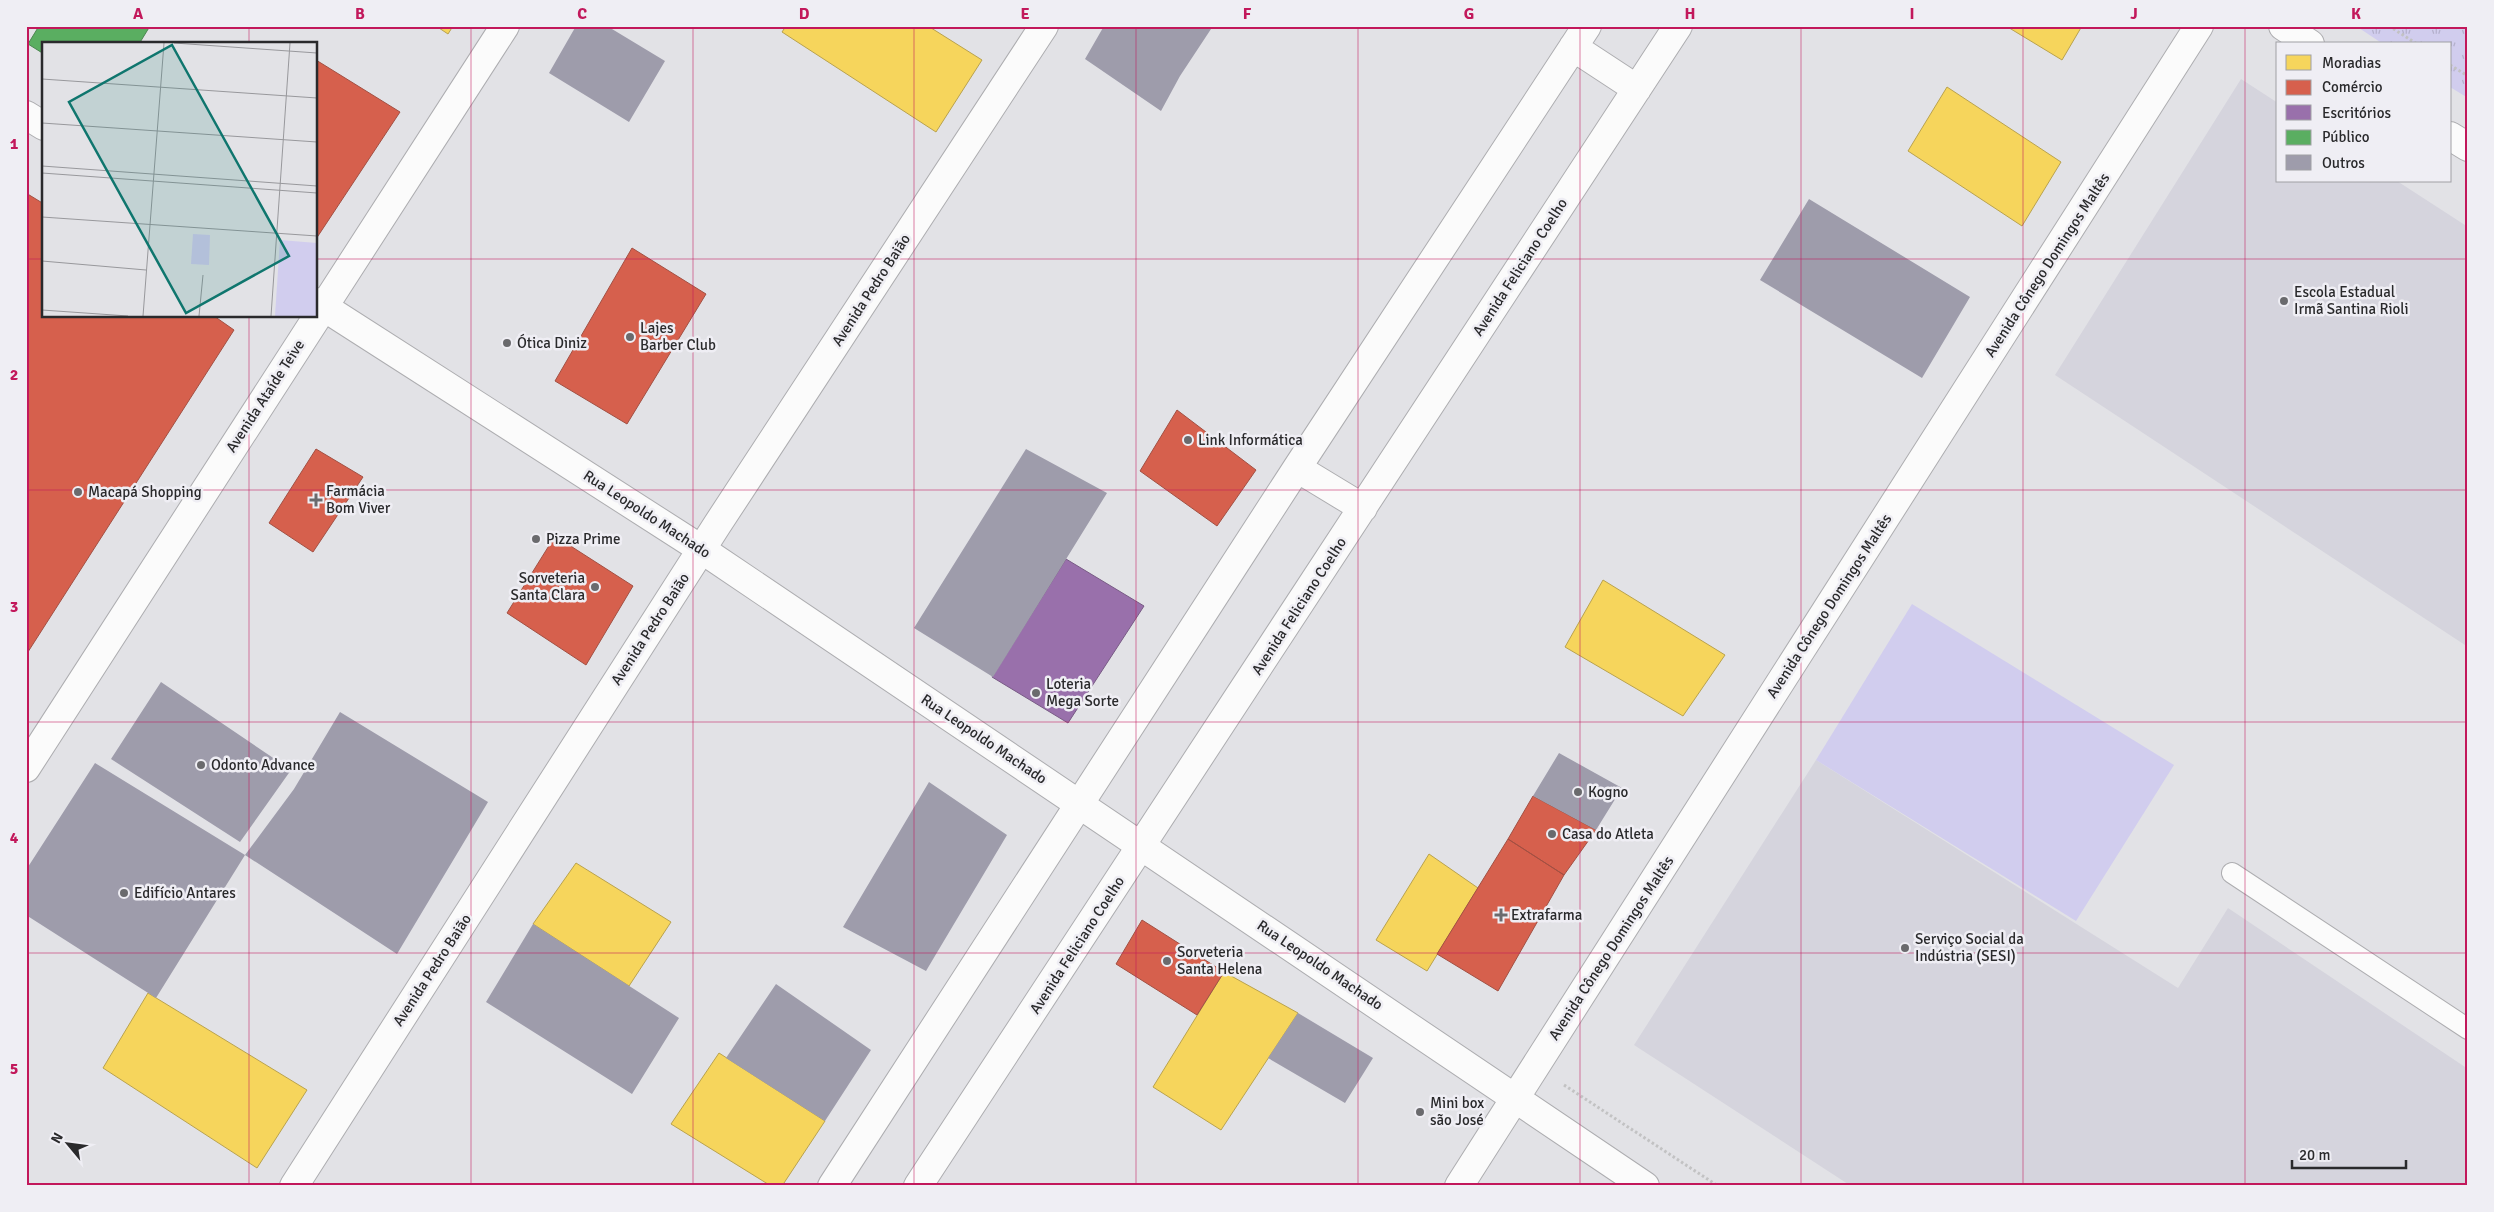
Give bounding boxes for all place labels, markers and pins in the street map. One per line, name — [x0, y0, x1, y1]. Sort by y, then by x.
place label: Escola Estadual Irmã Santina Rioli — [2294, 283, 2409, 318]
marker: Escola Estadual Irmã Santina Rioli — [2278, 295, 2290, 307]
place label: Lajes Barber Club — [640, 319, 716, 354]
marker: Lajes Barber Club — [624, 331, 636, 343]
place label: Ótica Diniz — [517, 333, 587, 352]
marker: Ótica Diniz — [501, 337, 513, 349]
place label: Link Informática — [1198, 431, 1303, 449]
marker: Link Informática — [1182, 434, 1194, 446]
place label: Farmácia Bom Viver — [326, 482, 391, 517]
place label: Macapá Shopping — [88, 483, 202, 501]
marker: Macapá Shopping — [72, 486, 84, 498]
marker: Farmácia Bom Viver — [310, 494, 322, 506]
place label: Pizza Prime — [546, 530, 620, 548]
marker: Pizza Prime — [530, 533, 542, 545]
place label: Sorveteria Santa Clara — [511, 569, 585, 604]
marker: Sorveteria Santa Clara — [589, 581, 601, 593]
place label: Loteria Mega Sorte — [1046, 675, 1119, 710]
marker: Loteria Mega Sorte — [1030, 687, 1042, 699]
place label: Odonto Advance — [211, 756, 315, 774]
marker: Odonto Advance — [195, 759, 207, 771]
place label: Kogno — [1588, 783, 1629, 801]
marker: Kogno — [1572, 786, 1584, 798]
place label: Casa do Atleta — [1562, 825, 1654, 843]
marker: Casa do Atleta — [1546, 828, 1558, 840]
place label: Edifício Antares — [134, 884, 236, 902]
marker: Edifício Antares — [118, 887, 130, 899]
place label: Extrafarma — [1511, 906, 1582, 924]
marker: Extrafarma — [1495, 909, 1507, 921]
place label: Serviço Social da Indústria (SESI) — [1915, 930, 2024, 965]
marker: Serviço Social da Indústria (SESI) — [1899, 942, 1911, 954]
place label: Sorveteria Santa Helena — [1177, 943, 1262, 978]
marker: Sorveteria Santa Helena — [1161, 955, 1173, 967]
place label: Mini box são José — [1430, 1094, 1484, 1129]
marker: Mini box são José — [1414, 1106, 1426, 1118]

